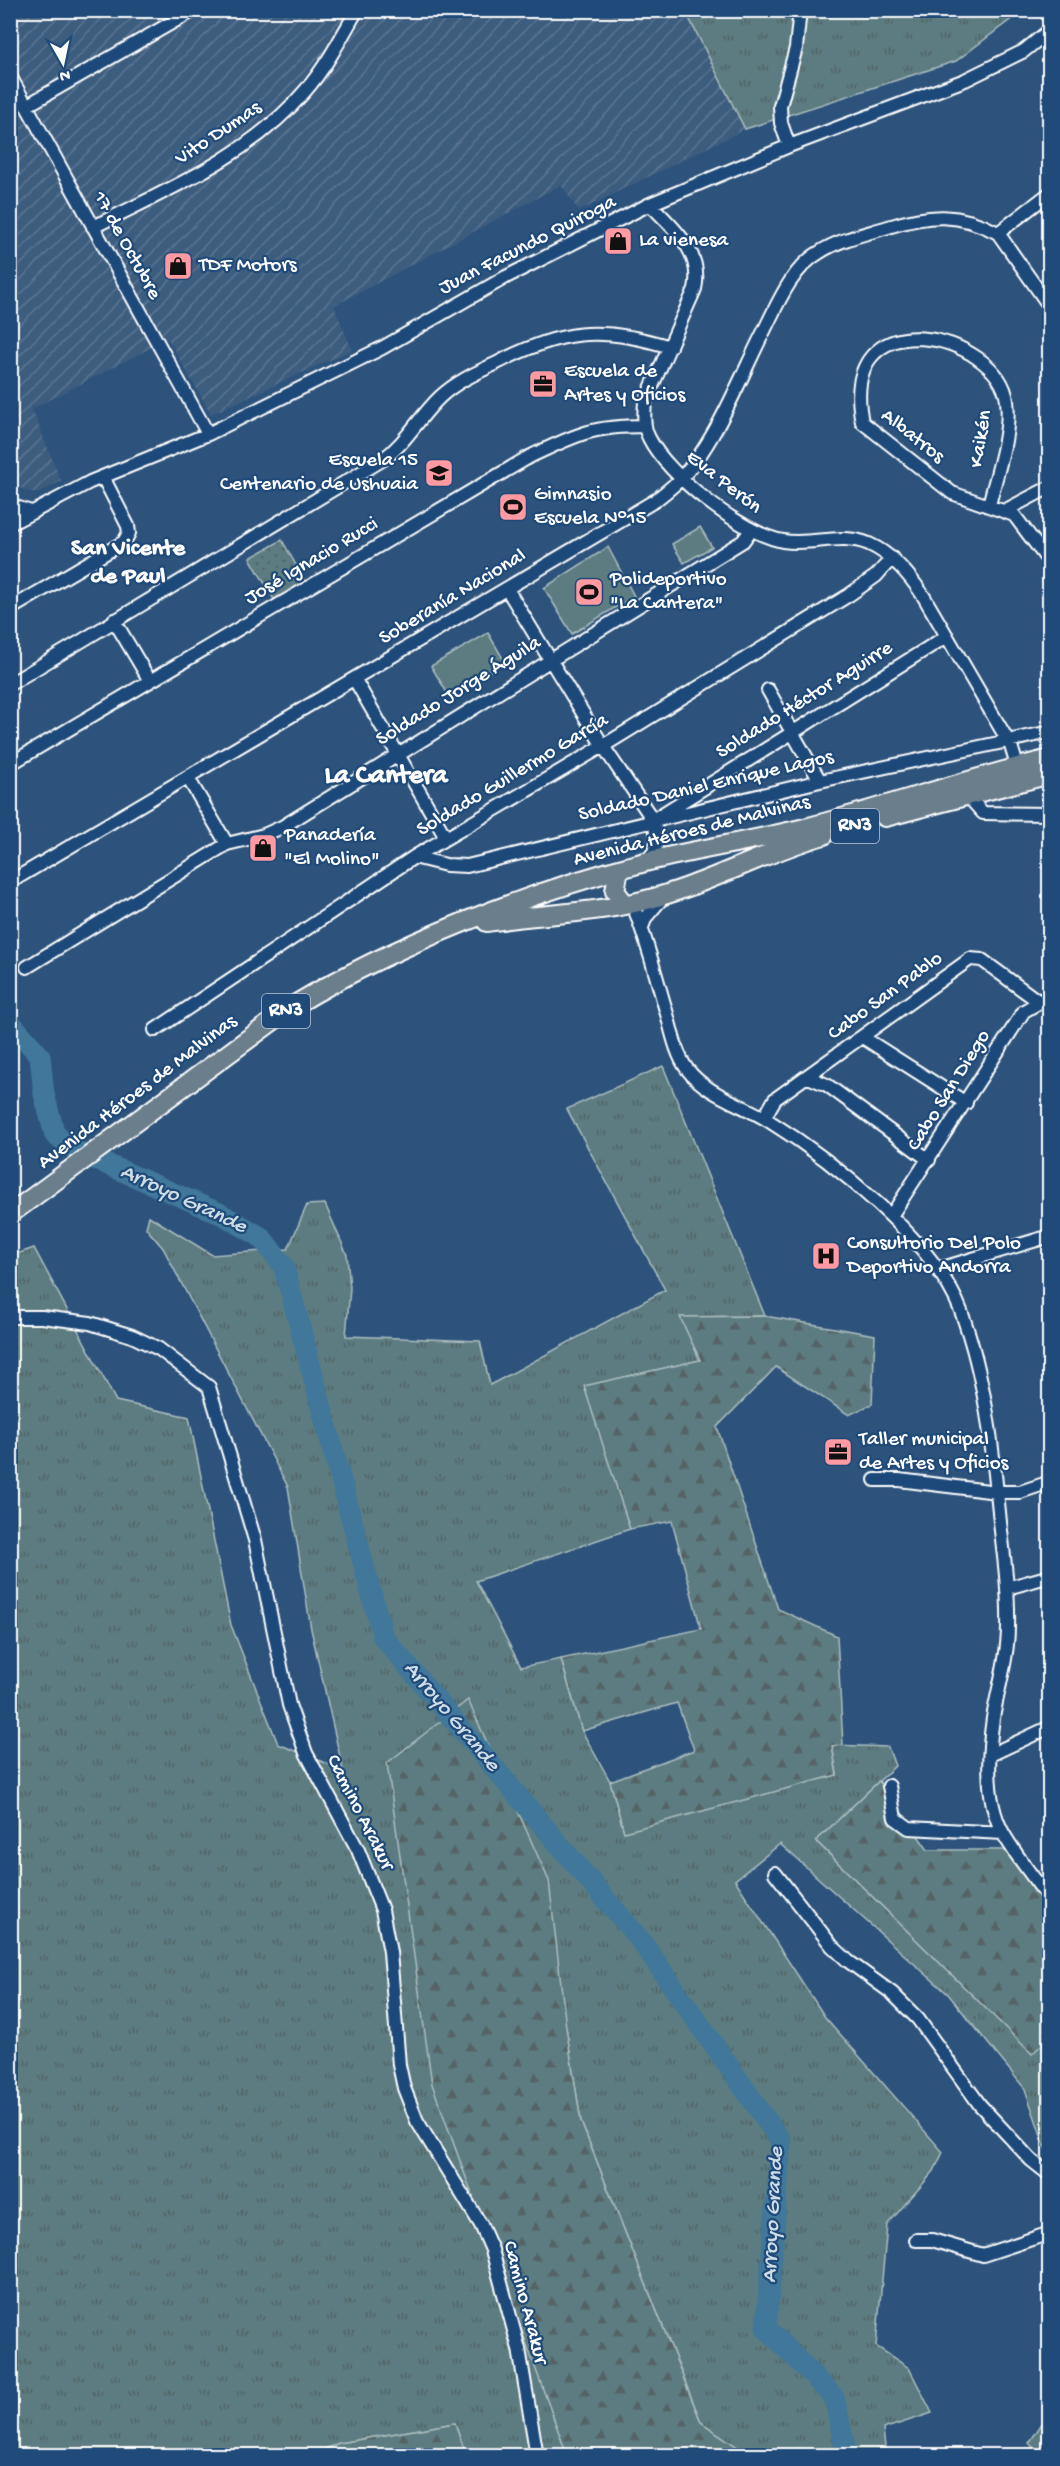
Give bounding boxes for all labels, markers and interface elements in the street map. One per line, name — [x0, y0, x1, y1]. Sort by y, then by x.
north arrow — [33, 33, 93, 93]
text: N — [58, 64, 71, 85]
street label: Vito Dumas — [170, 95, 268, 172]
street label: 17 de Octubre — [85, 187, 167, 306]
street label: Juan Facundo Quiroga — [435, 190, 622, 302]
shop icon: La vienesa — [602, 225, 634, 257]
place label: La vienesa — [639, 229, 730, 254]
shop icon: TDF Motors — [162, 250, 194, 282]
place label: TDF Motors — [198, 254, 298, 279]
place label: Escuela de Artes y Oficios — [564, 360, 686, 409]
office icon: Escuela de Artes y Oficios — [527, 368, 559, 400]
street label: Albatros — [875, 404, 950, 471]
street label: Kaikén — [965, 408, 999, 470]
street label: Eva Perón — [680, 446, 766, 520]
place label: Escuela 15 Centenario de Ushuaia — [220, 449, 419, 498]
school or university icon: Escuela 15 Centenario de Ushuaia — [423, 457, 455, 489]
place label: Gimnasio Escuela N°15 — [534, 483, 647, 532]
sports icon: Gimnasio Escuela N°15 — [497, 491, 529, 523]
street label: José Ignacio Rucci — [241, 512, 383, 612]
district label: San Vicente de Paul — [71, 535, 187, 592]
street label: Soberanía Nacional — [375, 544, 531, 652]
place label: Polideportivo "La Cantera" — [609, 568, 727, 617]
sports icon: Polideportivo "La Cantera" — [573, 576, 605, 608]
street label: Soldado Jorge Águila — [371, 630, 547, 753]
street label: Soldado Héctor Aguirre — [712, 636, 899, 766]
street label: Soldado Guillermo García — [413, 708, 614, 843]
street label: Soldado Daniel Enrique Lagos — [576, 745, 837, 829]
district label: La Cantera — [324, 761, 450, 793]
street label: Avenida Héroes de Malvinas — [571, 790, 814, 873]
road number: RN3 — [831, 809, 879, 843]
place label: Panadería "El Molino" — [283, 824, 380, 873]
shop icon: Panadería "El Molino" — [247, 832, 279, 864]
street label: Cabo San Pablo — [824, 947, 949, 1047]
road number: RN3 — [262, 994, 310, 1028]
street label: Avenida Héroes de Malvinas — [34, 1009, 243, 1176]
street label: Cabo San Diego — [903, 1026, 997, 1156]
water label: Arroyo Grande — [116, 1159, 252, 1241]
place label: Consultorio Del Polo Deportivo Andorra — [845, 1232, 1021, 1281]
hospital icon: Consultorio Del Polo Deportivo Andorra — [810, 1240, 842, 1272]
place label: Taller municipal de Artes y Oficios — [858, 1428, 1010, 1477]
office icon: Taller municipal de Artes y Oficios — [822, 1436, 854, 1468]
water label: Arroyo Grande — [397, 1657, 506, 1779]
street label: Camino Arakur — [319, 1751, 400, 1876]
water label: Arroyo Grande — [757, 2145, 791, 2284]
street label: Camino Arakur — [496, 2239, 553, 2369]

